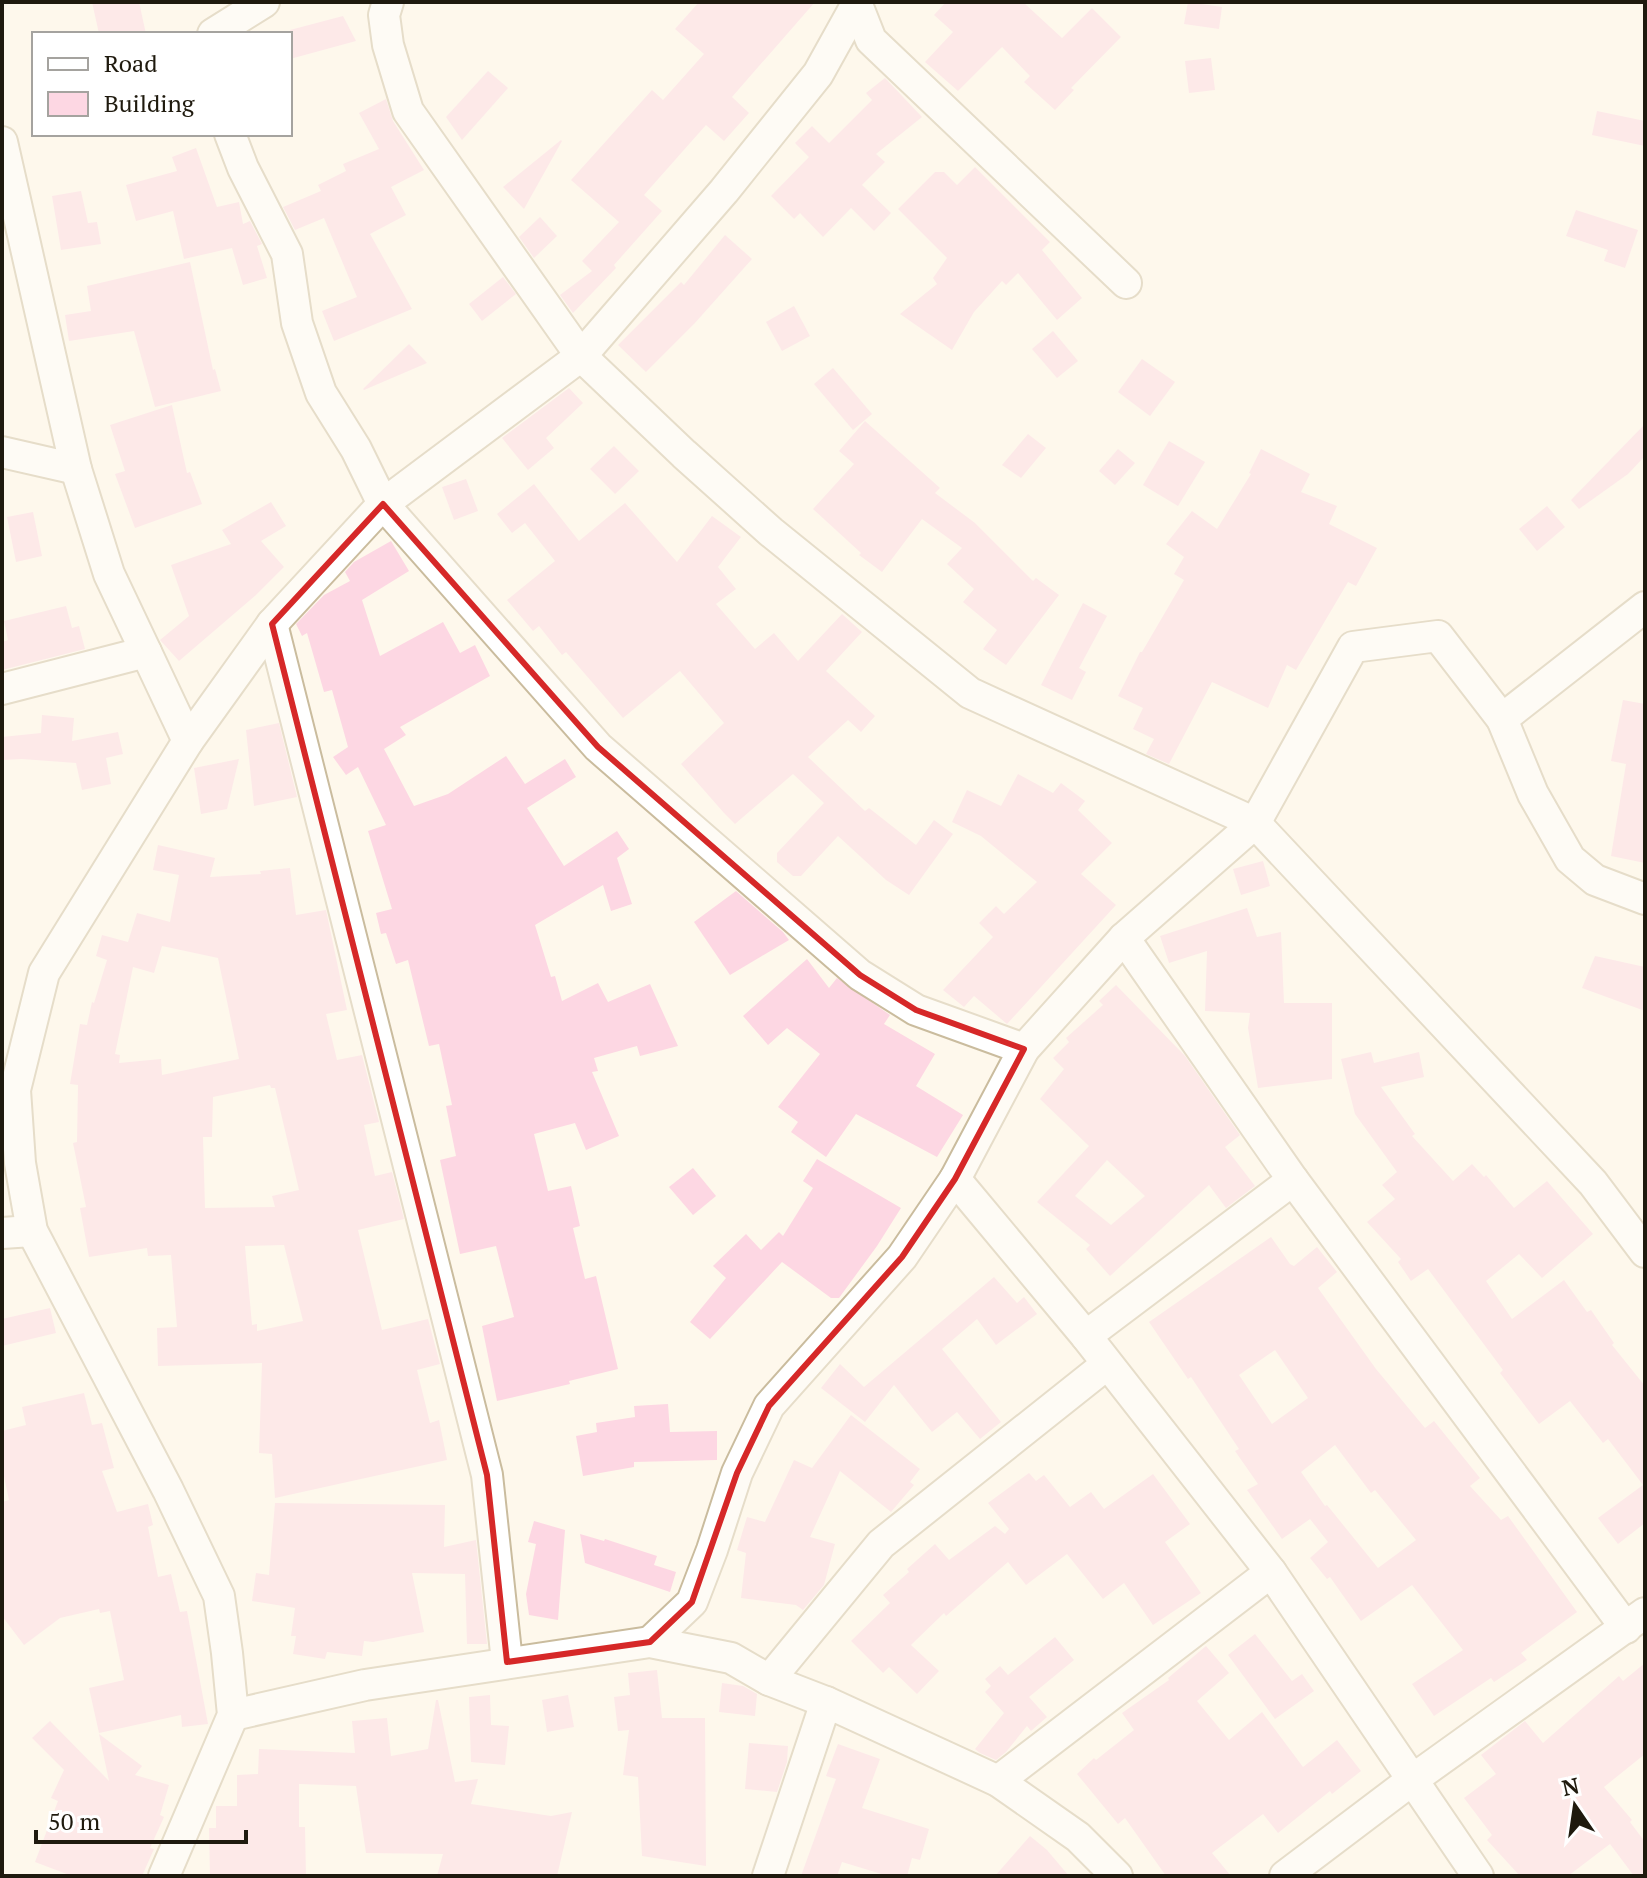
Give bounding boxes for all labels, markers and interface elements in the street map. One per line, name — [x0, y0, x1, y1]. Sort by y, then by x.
legend — [32, 32, 292, 136]
text: Road — [104, 47, 158, 79]
text: Building — [104, 87, 195, 119]
north arrow — [1535, 1766, 1615, 1846]
text: N — [1559, 1770, 1582, 1802]
scale bar — [36, 1794, 246, 1844]
text: 50 m — [48, 1805, 100, 1837]

